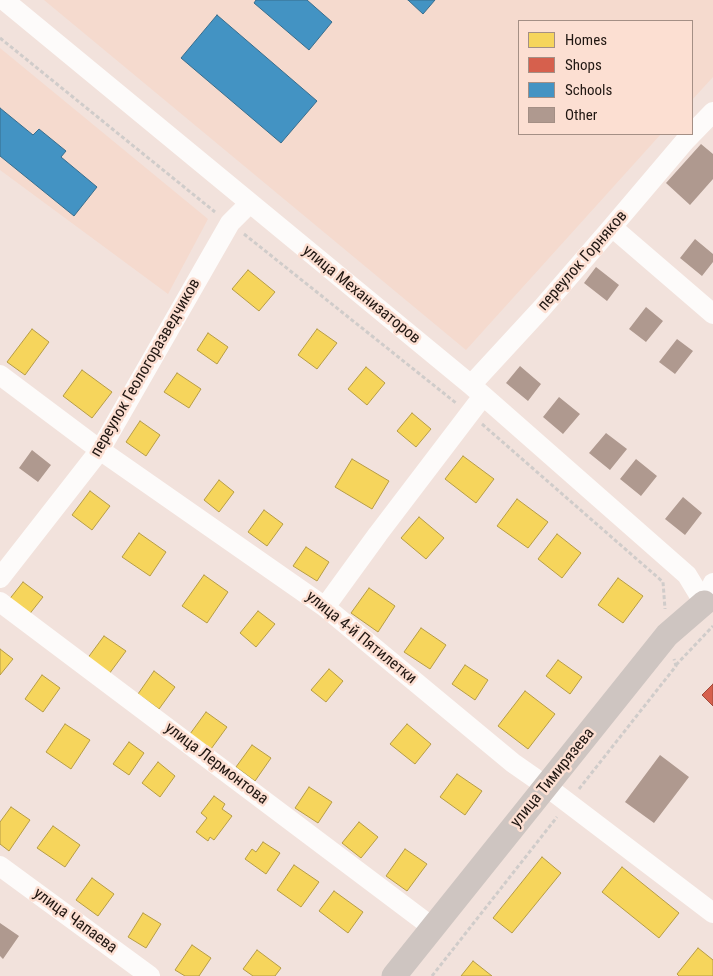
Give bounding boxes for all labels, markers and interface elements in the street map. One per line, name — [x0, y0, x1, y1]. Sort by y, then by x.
legend — [518, 20, 693, 135]
text: Homes — [565, 31, 607, 49]
text: Shops — [565, 56, 602, 74]
text: Schools — [565, 81, 612, 99]
text: Other — [565, 106, 597, 124]
street label: переулок Горняков — [534, 207, 632, 315]
street label: улица Механизаторов — [298, 242, 424, 348]
street label: переулок Геологоразведчиков — [87, 275, 205, 461]
street label: улица 4-й Пятилетки — [302, 587, 420, 689]
street label: улица Лермонтова — [161, 719, 271, 809]
street label: улица Тимирязева — [507, 724, 599, 832]
street label: улица Чапаева — [29, 884, 121, 958]

